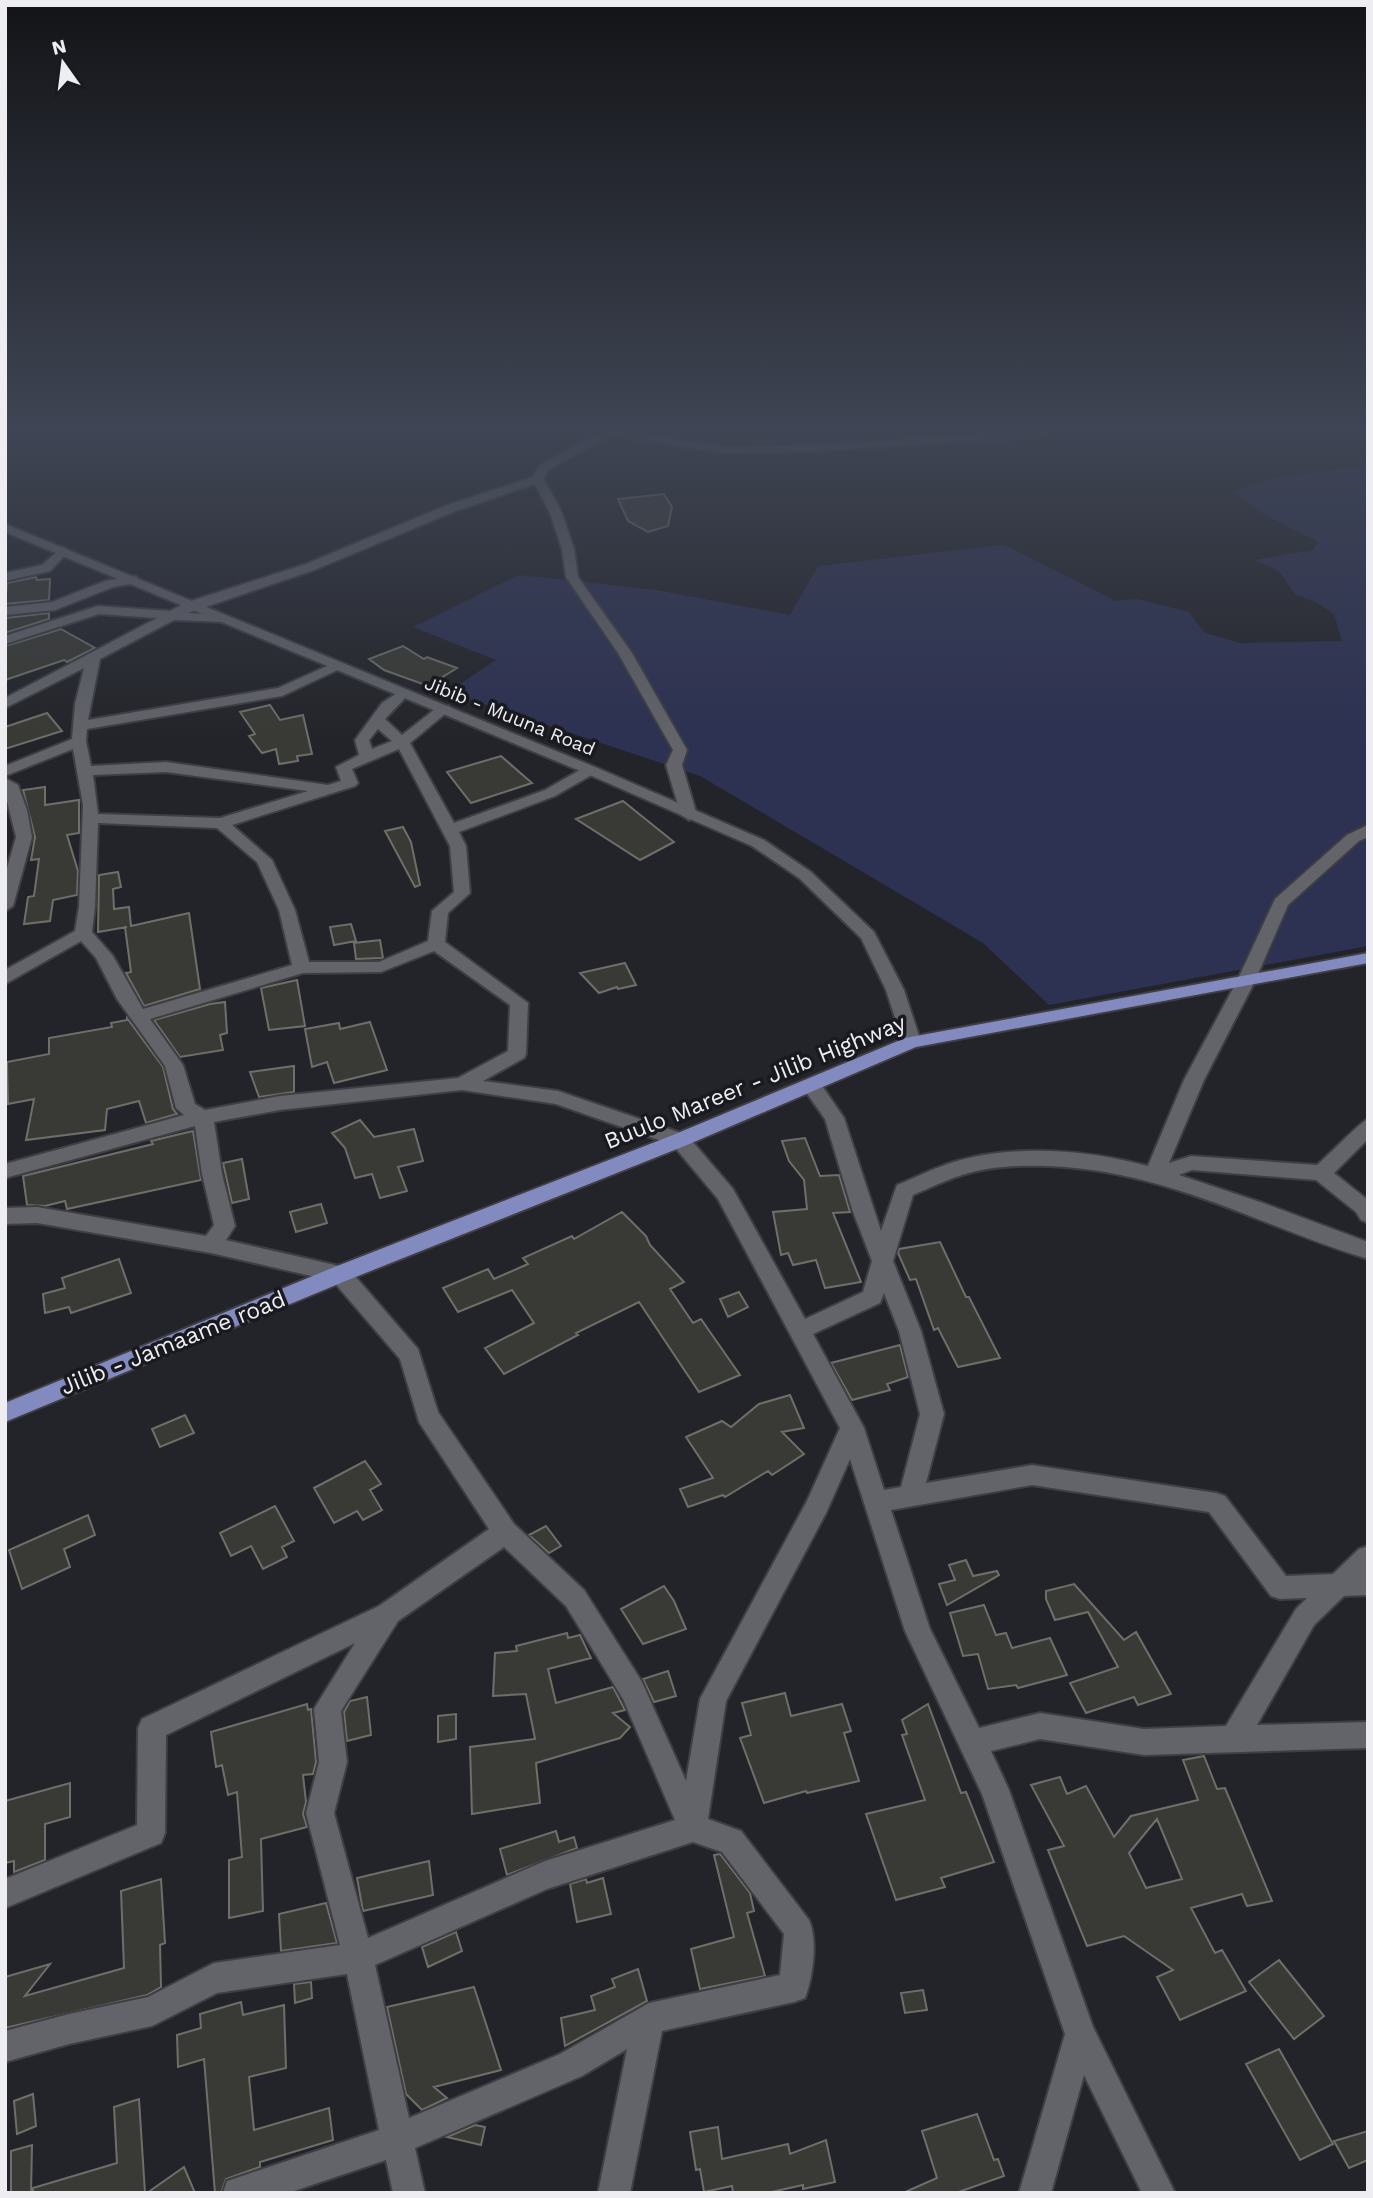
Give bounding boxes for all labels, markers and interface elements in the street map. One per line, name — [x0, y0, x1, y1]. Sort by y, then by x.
north arrow — [28, 28, 98, 98]
text: N — [49, 34, 69, 60]
street label: Jibib - Muuna Road — [421, 671, 599, 761]
street label: Buulo Mareer - Jilib Highway — [600, 1009, 910, 1155]
street label: Jilib - Jamaame road — [57, 1285, 289, 1401]

